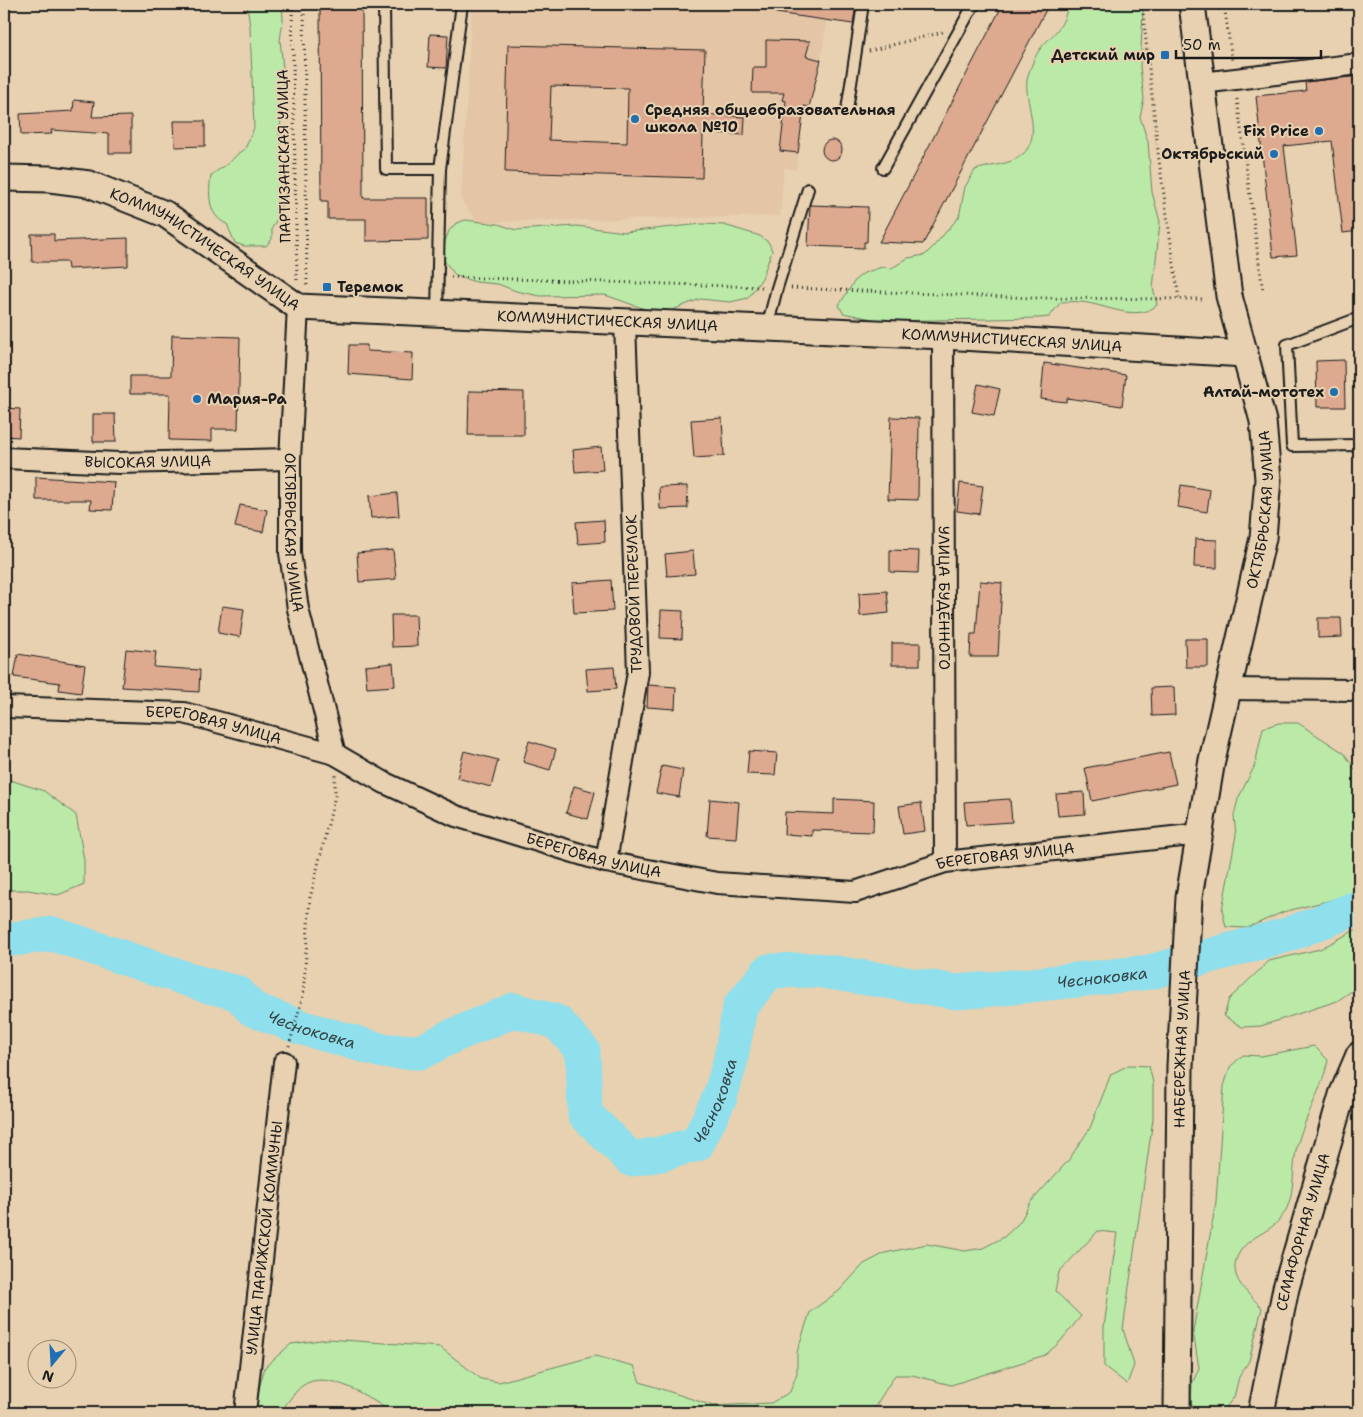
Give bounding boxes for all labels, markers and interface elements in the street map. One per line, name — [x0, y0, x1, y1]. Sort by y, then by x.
scale bar — [1176, 28, 1320, 60]
text: 50 m — [1183, 35, 1221, 55]
place label: Детский мир — [1051, 45, 1155, 65]
marker: Детский мир — [1159, 49, 1171, 61]
street label: ПАРТИЗАНСКАЯ УЛИЦА — [272, 69, 296, 243]
place label: Средняя общеобразовательная школа №10 — [645, 100, 896, 137]
marker: Средняя общеобразовательная школа №10 — [629, 113, 641, 125]
place label: Fix Price — [1243, 121, 1309, 141]
marker: Fix Price — [1313, 125, 1325, 137]
place label: Октябрьский — [1161, 144, 1265, 164]
marker: Октябрьский — [1268, 148, 1280, 160]
street label: КОММУНИСТИЧЕСКАЯ УЛИЦА — [107, 183, 304, 315]
place label: Теремок — [337, 277, 404, 297]
marker: Теремок — [321, 281, 333, 293]
street label: КОММУНИСТИЧЕСКАЯ УЛИЦА — [497, 306, 718, 336]
street label: КОММУНИСТИЧЕСКАЯ УЛИЦА — [901, 324, 1123, 357]
place label: Алтай-мототех — [1203, 382, 1324, 402]
marker: Алтай-мототех — [1328, 386, 1340, 398]
place label: Мария-Ра — [207, 389, 287, 409]
marker: Мария-Ра — [191, 393, 203, 405]
street label: ОКТЯБРЬСКАЯ УЛИЦА — [1242, 429, 1278, 591]
street label: ВЫСОКАЯ УЛИЦА — [84, 451, 212, 473]
street label: ОКТЯБРЬСКАЯ УЛИЦА — [280, 452, 308, 614]
street label: ТРУДОВОЙ ПЕРЕУЛОК — [620, 514, 647, 674]
street label: УЛИЦА БУДЁННОГО — [934, 526, 954, 670]
street label: БЕРЕГОВАЯ УЛИЦА — [145, 702, 284, 749]
street label: БЕРЕГОВАЯ УЛИЦА — [523, 828, 663, 882]
street label: БЕРЕГОВАЯ УЛИЦА — [933, 838, 1075, 874]
water label: Чесноковка — [1056, 962, 1149, 993]
street label: НАБЕРЕЖНАЯ УЛИЦА — [1169, 969, 1195, 1128]
water label: Чесноковка — [265, 1006, 358, 1054]
water label: Чесноковка — [688, 1056, 742, 1148]
street label: УЛИЦА ПАРИЖСКОЙ КОММУНЫ — [241, 1120, 287, 1356]
street label: СЕМАФОРНАЯ УЛИЦА — [1272, 1150, 1335, 1313]
north arrow — [28, 1340, 78, 1390]
text: N — [40, 1366, 56, 1387]

